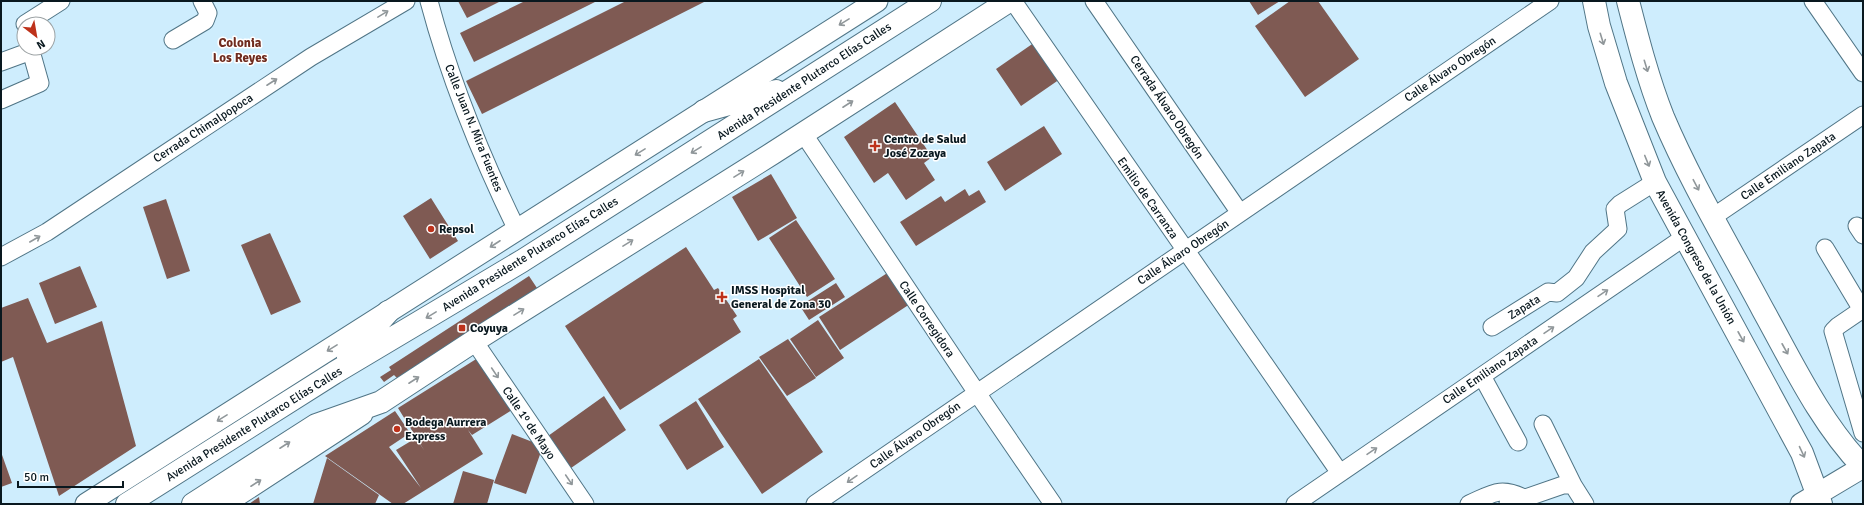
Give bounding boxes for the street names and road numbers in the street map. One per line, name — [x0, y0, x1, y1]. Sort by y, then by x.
street label: Avenida Presidente Plutarco Elías Calles — [714, 19, 894, 143]
street label: Calle Álvaro Obregón — [1402, 33, 1499, 106]
street label: Cerrada Álvaro Obregón — [1126, 53, 1207, 162]
street label: Calle Juan N. Mira Fuentes — [441, 62, 506, 194]
street label: Cerrada Chimalpopoca — [150, 90, 256, 166]
street label: Calle Emiliano Zapata — [1738, 129, 1839, 204]
street label: Emilio de Carranza — [1114, 155, 1181, 242]
street label: Avenida Congreso de la Unión — [1652, 187, 1739, 327]
street label: Avenida Presidente Plutarco Elías Calles — [439, 194, 621, 315]
street label: Calle Álvaro Obregón — [1135, 216, 1232, 289]
street label: Calle Corregidora — [895, 278, 958, 360]
street label: Zapata — [1505, 292, 1543, 323]
street label: Calle Emiliano Zapata — [1440, 333, 1541, 408]
street label: Avenida Presidente Plutarco Elías Calles — [163, 364, 345, 485]
street label: Calle 1º de Mayo — [499, 384, 559, 463]
street label: Calle Álvaro Obregón — [867, 398, 964, 472]

